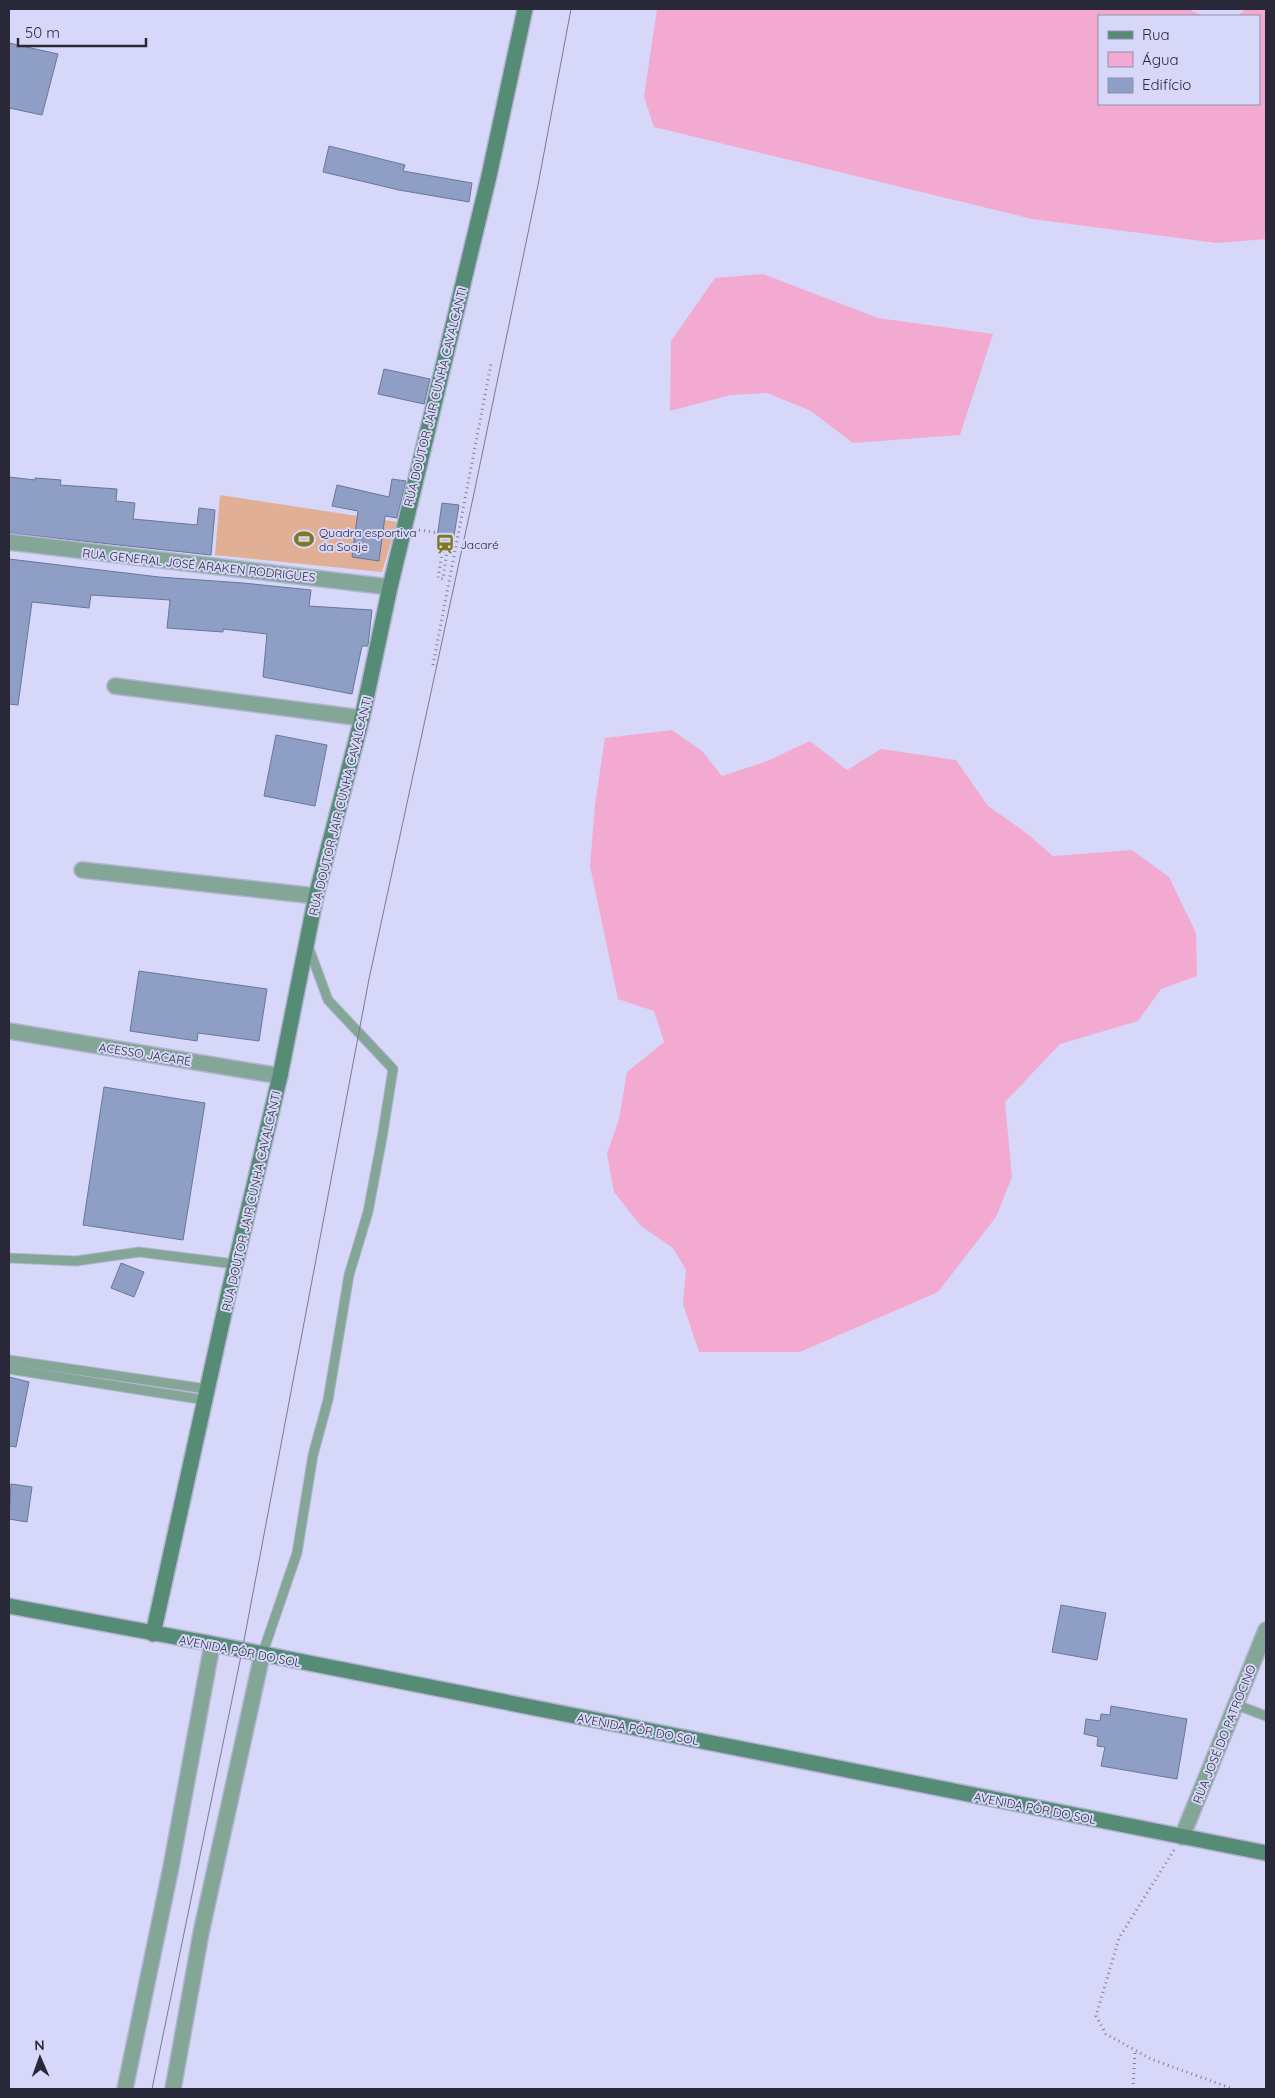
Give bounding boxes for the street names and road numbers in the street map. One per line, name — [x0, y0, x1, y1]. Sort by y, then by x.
street label: RUA DOUTOR JAIR CUNHA CAVALCANTI — [400, 286, 470, 508]
street label: RUA GENERAL JOSÉ ARAKEN RODRIGUES — [82, 545, 317, 585]
street label: RUA DOUTOR JAIR CUNHA CAVALCANTI — [305, 695, 375, 917]
street label: ACESSO JACARÉ — [98, 1039, 192, 1069]
street label: RUA DOUTOR JAIR CUNHA CAVALCANTI — [218, 1089, 284, 1313]
street label: AVENIDA PÔR DO SOL — [178, 1632, 303, 1670]
street label: RUA JOSÉ DO PATROCINO — [1189, 1662, 1259, 1806]
street label: AVENIDA PÔR DO SOL — [576, 1710, 701, 1748]
street label: AVENIDA PÔR DO SOL — [973, 1789, 1098, 1827]

